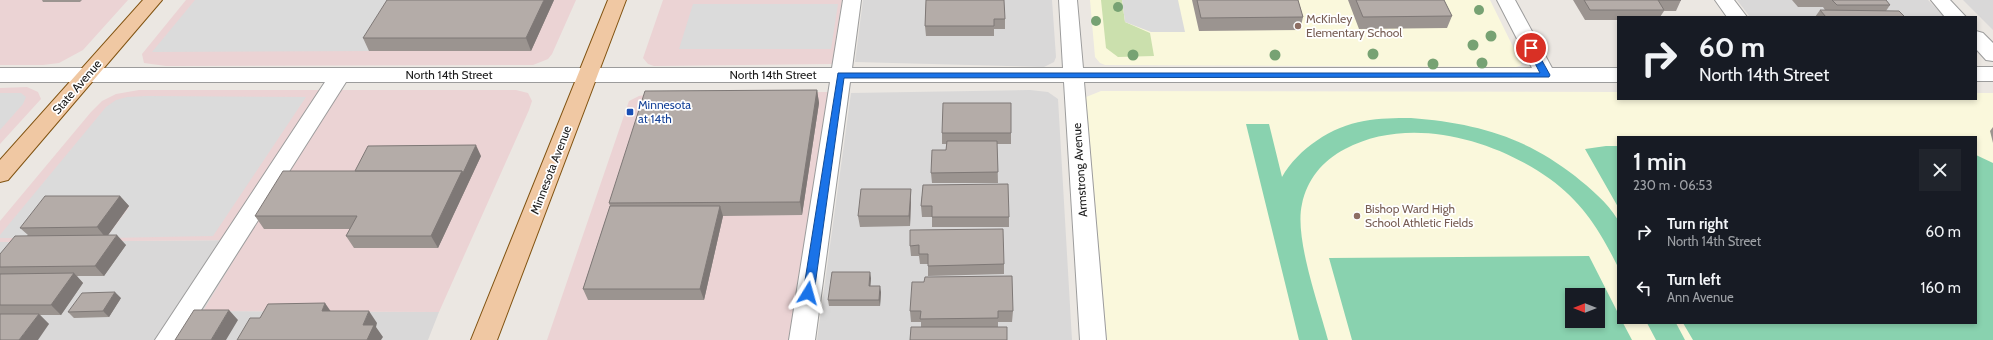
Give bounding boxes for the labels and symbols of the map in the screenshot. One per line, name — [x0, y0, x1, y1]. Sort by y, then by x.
place label: McKinley Elementary School — [1306, 11, 1402, 40]
marker: McKinley Elementary School — [1293, 21, 1303, 31]
pin — [1514, 31, 1548, 65]
street label: State Avenue — [49, 56, 104, 117]
street label: North 14th Street — [406, 67, 492, 82]
street label: North 14th Street — [730, 67, 816, 82]
place label: Minnesota at 14th — [638, 97, 691, 126]
marker: Minnesota at 14th — [625, 107, 635, 117]
street label: Armstrong Avenue — [1069, 122, 1090, 218]
street label: Minnesota Avenue — [527, 123, 574, 216]
place label: Bishop Ward High School Athletic Fields — [1365, 201, 1473, 230]
marker: Bishop Ward High School Athletic Fields — [1352, 211, 1362, 221]
position arrow — [787, 272, 829, 314]
north arrow — [1565, 288, 1605, 328]

